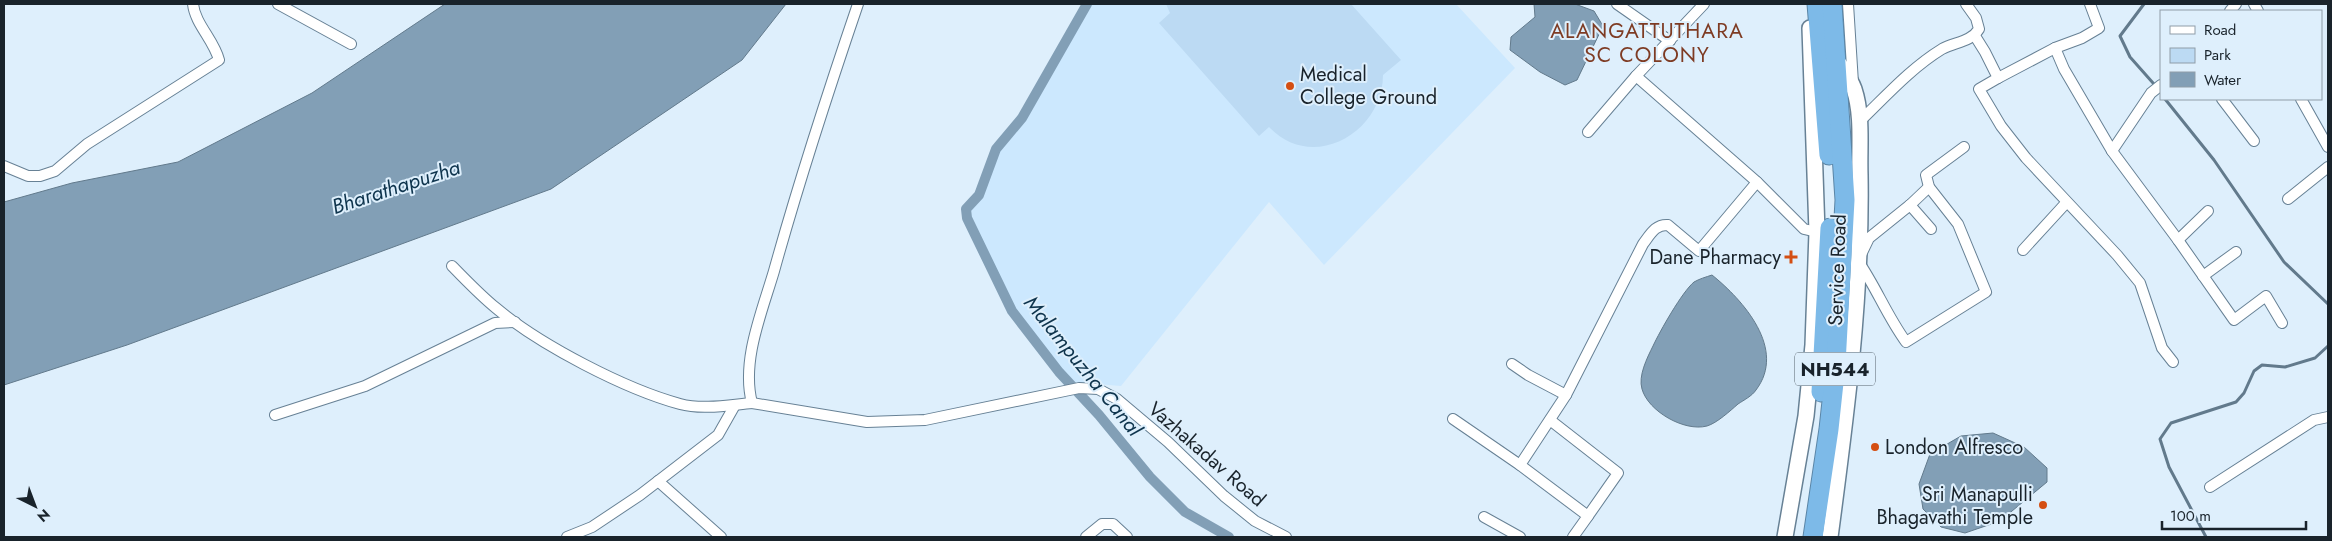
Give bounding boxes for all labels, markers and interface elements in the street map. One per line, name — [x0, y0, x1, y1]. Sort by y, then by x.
legend — [2160, 10, 2322, 100]
district label: ALANGATTUTHARA SC COLONY — [1550, 16, 1744, 70]
text: Road — [2204, 19, 2236, 41]
text: Park — [2204, 44, 2231, 66]
place label: Medical College Ground — [1300, 60, 1437, 112]
text: Water — [2204, 69, 2242, 91]
marker: Medical College Ground — [1284, 80, 1296, 92]
water label: Bharathapuzha — [328, 152, 464, 222]
street label: Service Road — [1821, 214, 1854, 326]
place label: Dane Pharmacy — [1649, 243, 1781, 272]
marker: Dane Pharmacy — [1785, 251, 1797, 263]
water label: Malampuzha Canal — [1017, 289, 1150, 444]
road number: NH544 — [1795, 352, 1875, 386]
street label: Vazhakadav Road — [1142, 395, 1272, 514]
place label: London Alfresco — [1885, 433, 2023, 462]
marker: London Alfresco — [1869, 441, 1881, 453]
place label: Sri Manapulli Bhagavathi Temple — [1876, 480, 2033, 532]
north arrow — [10, 481, 60, 531]
scale bar — [2162, 498, 2306, 530]
marker: Sri Manapulli Bhagavathi Temple — [2037, 499, 2049, 511]
text: N — [33, 505, 55, 527]
text: 100 m — [2170, 505, 2211, 527]

